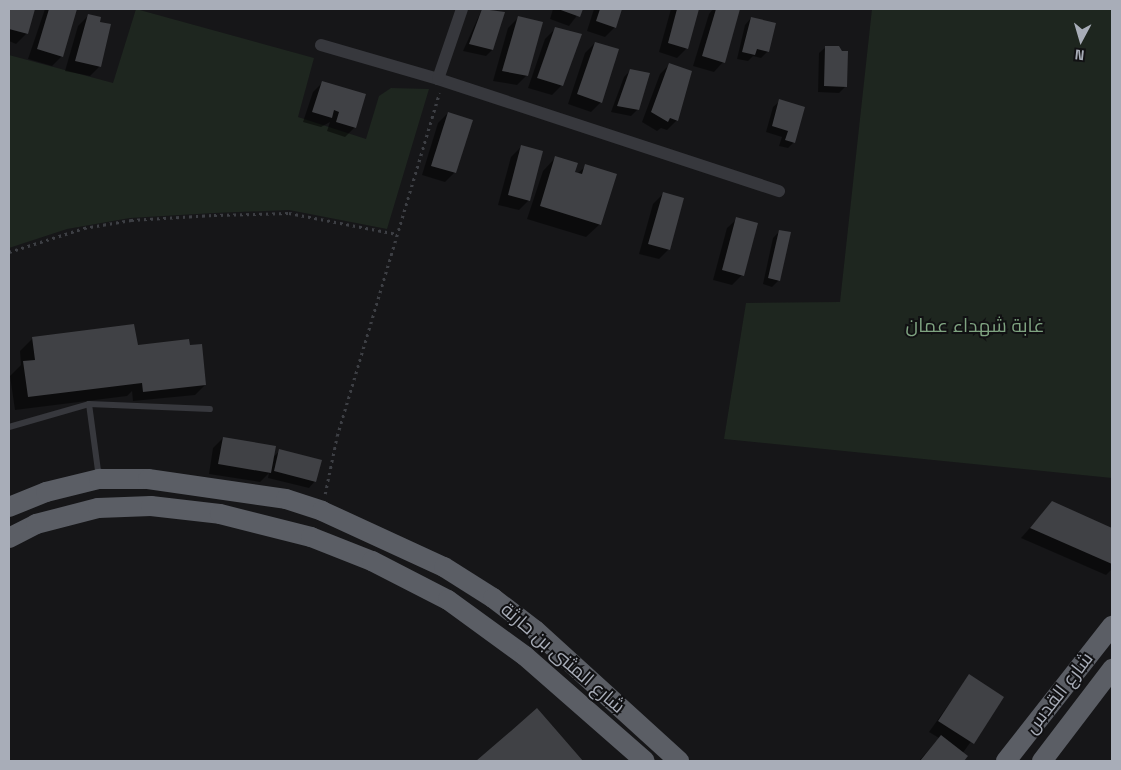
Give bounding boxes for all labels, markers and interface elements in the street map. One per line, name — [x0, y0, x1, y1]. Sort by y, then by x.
north arrow — [1056, 15, 1106, 65]
text: N — [1074, 45, 1085, 64]
park label: غابة شهداء عمان — [906, 315, 1044, 337]
street label: شارع المثنى بن حارثة — [496, 598, 630, 718]
street label: شارع القدس — [1020, 648, 1098, 738]

